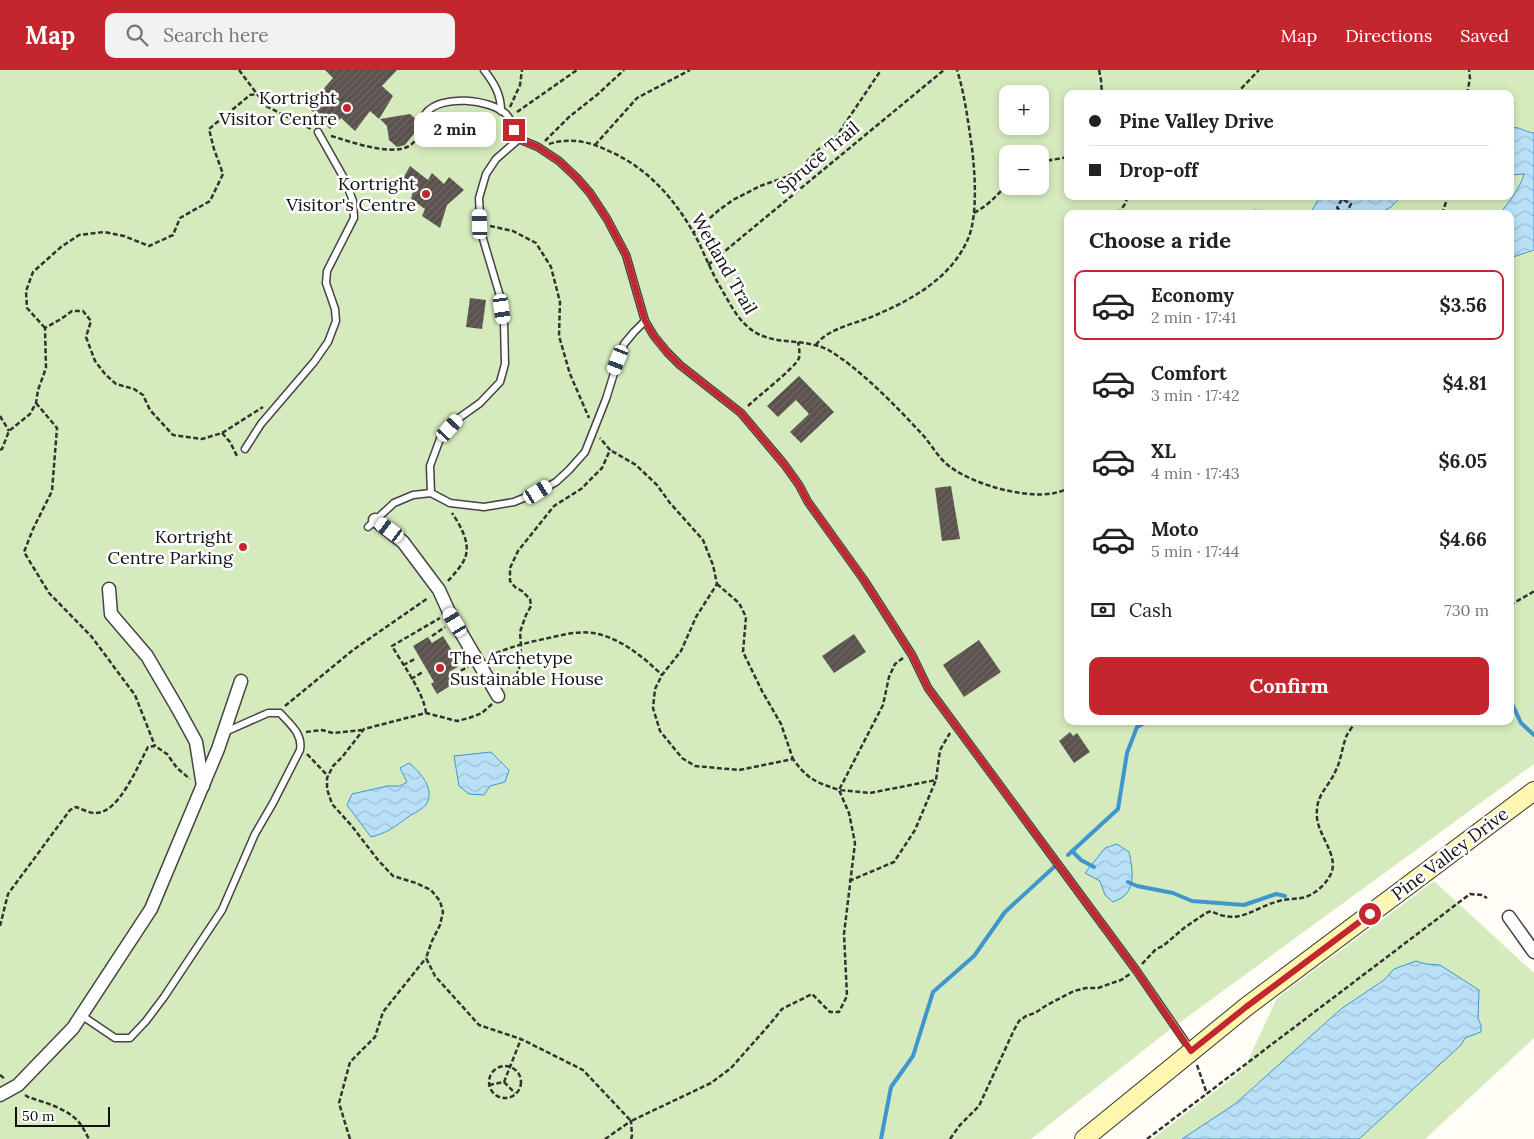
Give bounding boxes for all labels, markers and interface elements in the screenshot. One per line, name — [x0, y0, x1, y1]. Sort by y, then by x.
search box — [105, 13, 455, 58]
text: Map — [25, 20, 75, 51]
icon: search — [123, 21, 151, 49]
text: Search here — [163, 23, 269, 47]
text: Map — [1281, 24, 1317, 47]
text: Directions — [1345, 24, 1432, 47]
text: Saved — [1460, 24, 1509, 47]
map controls — [999, 85, 1049, 195]
button: + — [999, 85, 1049, 135]
place label: Kortright Visitor Centre — [218, 86, 337, 130]
marker: Kortright Visitor Centre — [341, 102, 353, 114]
text: Pine Valley Drive — [1119, 109, 1274, 133]
callout: 2 min — [414, 112, 496, 148]
street label: Spruce Trail — [771, 116, 864, 199]
text: 2 min — [434, 119, 476, 139]
route end — [503, 119, 525, 141]
button: − — [999, 145, 1049, 195]
text: Drop-off — [1119, 158, 1198, 182]
place label: Kortright Visitor's Centre — [285, 172, 416, 216]
marker: Kortright Visitor's Centre — [420, 188, 432, 200]
car — [471, 209, 488, 239]
street label: Wetland Trail — [686, 209, 763, 318]
text: Choose a ride — [1089, 226, 1231, 254]
icon: car — [1091, 283, 1136, 328]
text: Economy — [1151, 283, 1234, 307]
car — [492, 293, 511, 325]
text: $3.56 — [1440, 293, 1487, 317]
text: 2 min · 17:41 — [1151, 307, 1236, 327]
car — [605, 343, 630, 377]
icon: car — [1091, 361, 1136, 406]
text: Comfort — [1151, 361, 1227, 385]
text: $4.81 — [1442, 371, 1487, 395]
text: 3 min · 17:42 — [1151, 385, 1240, 405]
car — [434, 412, 465, 444]
icon: car — [1091, 439, 1136, 484]
text: XL — [1151, 439, 1176, 463]
text: $6.05 — [1438, 449, 1487, 473]
text: 4 min · 17:43 — [1151, 463, 1240, 483]
car — [521, 478, 554, 506]
car — [373, 515, 406, 545]
icon: car — [1091, 517, 1136, 562]
text: Moto — [1151, 517, 1198, 541]
place label: Kortright Centre Parking — [107, 525, 234, 569]
text: $4.66 — [1439, 527, 1487, 551]
marker: Kortright Centre Parking — [237, 541, 249, 553]
text: 5 min · 17:44 — [1151, 541, 1239, 561]
icon: cash — [1089, 596, 1117, 624]
text: Cash — [1129, 598, 1172, 622]
text: 730 m — [1444, 600, 1489, 620]
car — [440, 605, 469, 639]
place label: The Archetype Sustainable House — [450, 646, 604, 690]
button: Confirm — [1089, 657, 1489, 715]
marker: The Archetype Sustainable House — [434, 662, 446, 674]
street label: Pine Valley Drive — [1387, 802, 1513, 905]
route start — [1359, 903, 1381, 925]
scale bar — [15, 1104, 110, 1127]
text: 50 m — [22, 1107, 55, 1125]

